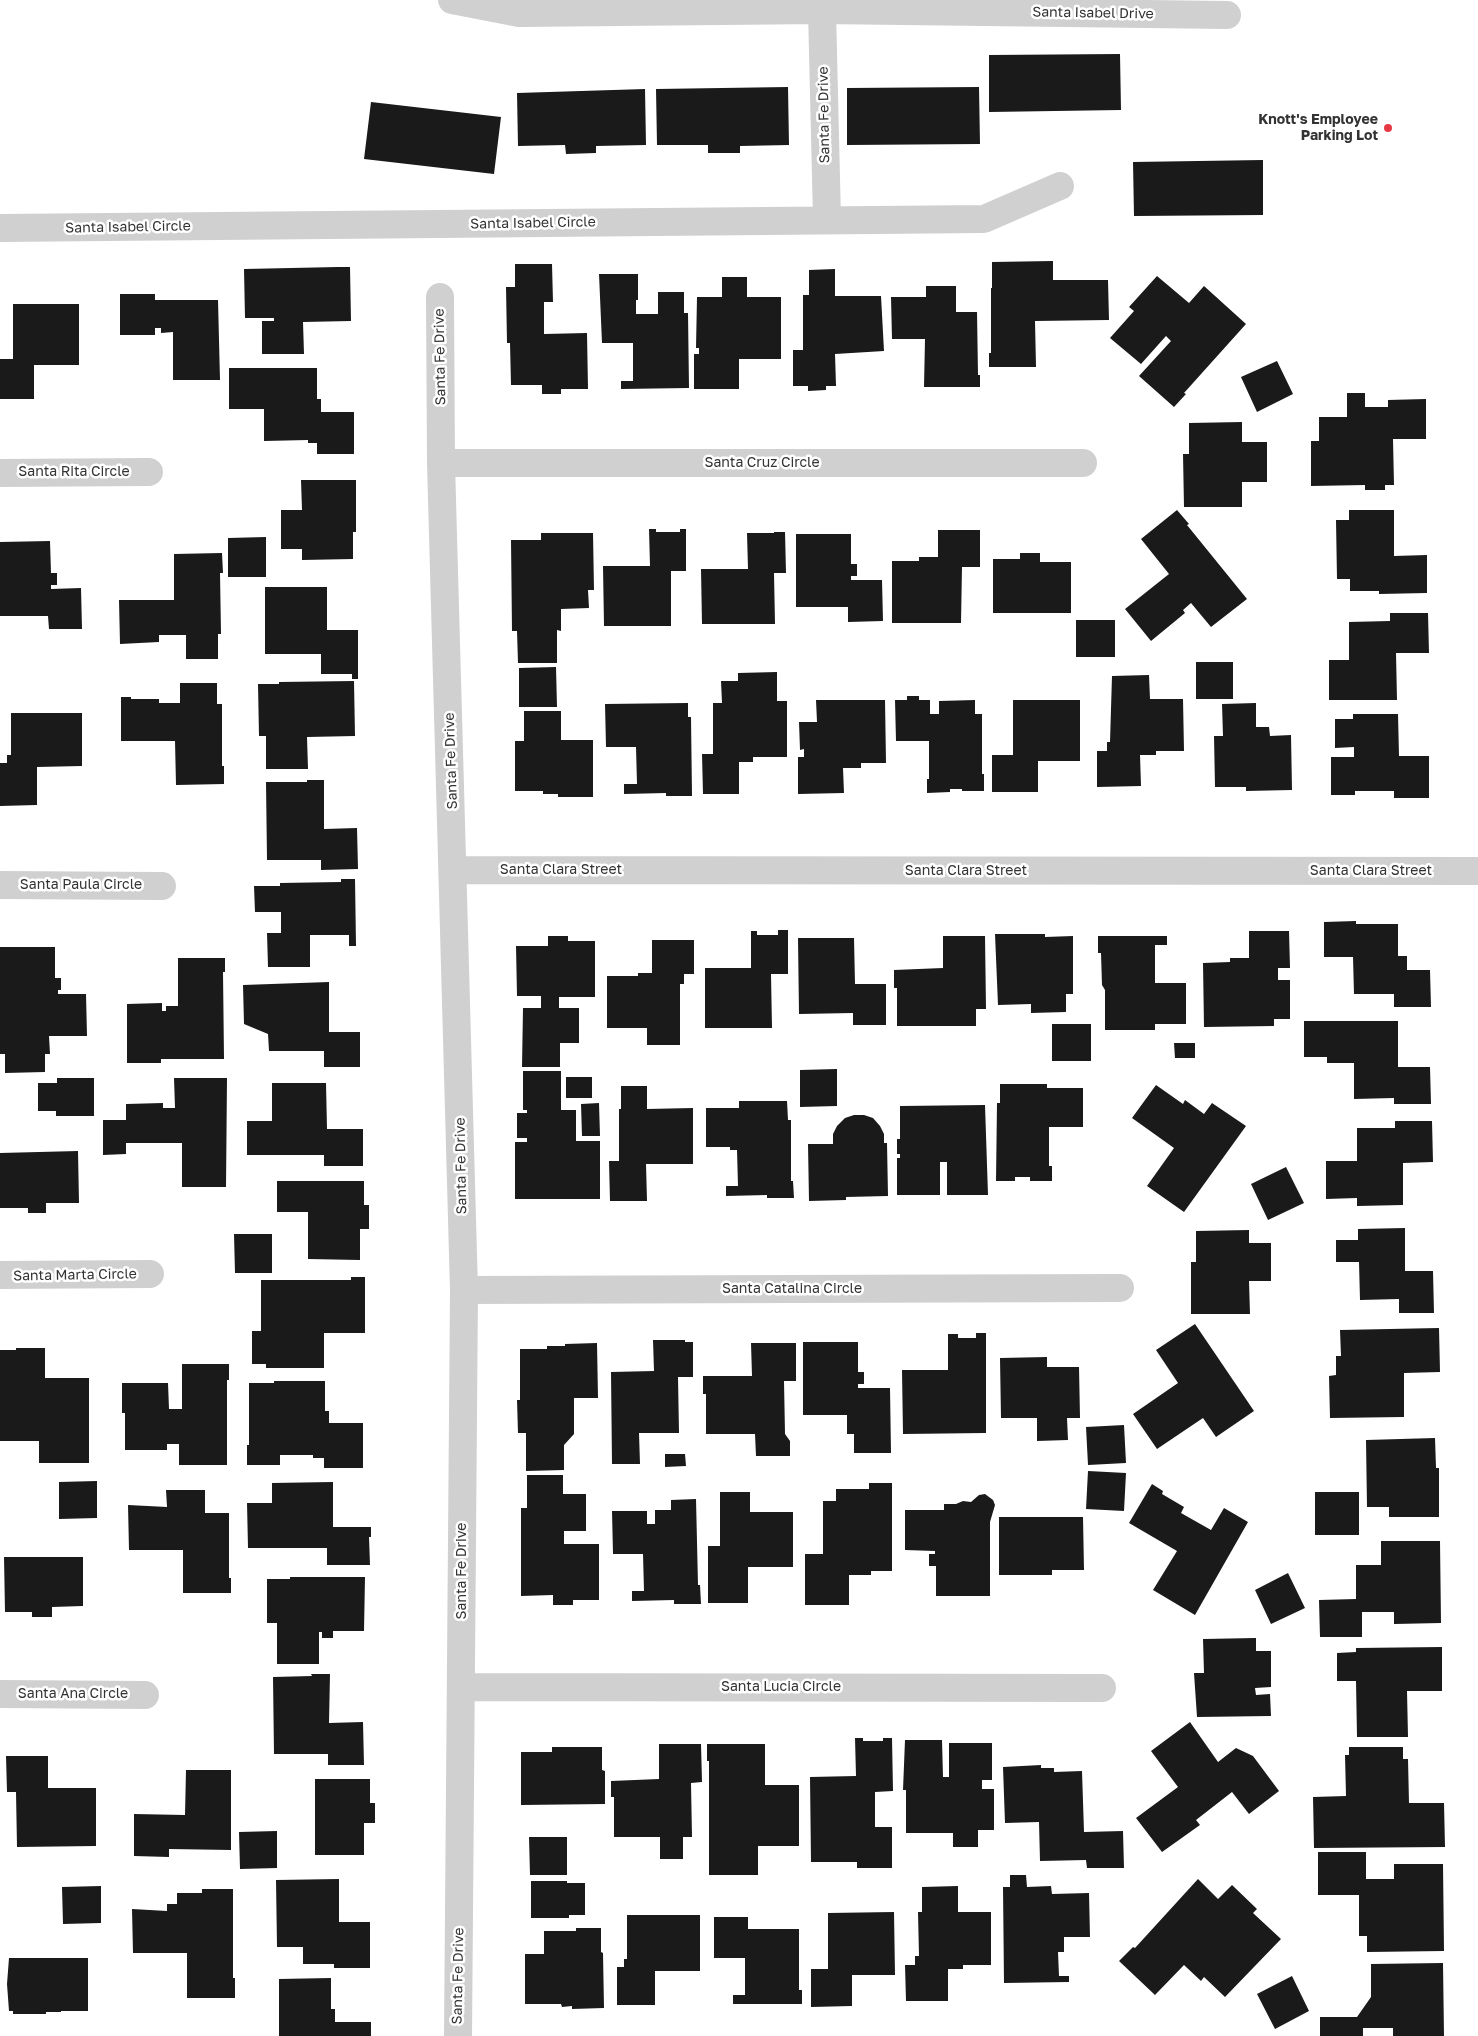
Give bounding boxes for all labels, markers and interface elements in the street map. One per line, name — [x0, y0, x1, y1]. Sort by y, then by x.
street label: Santa Isabel Drive — [1032, 4, 1154, 22]
street label: Santa Fe Drive — [815, 66, 833, 164]
place label: Knott's Employee Parking Lot — [1258, 112, 1378, 144]
marker: Knott's Employee Parking Lot — [1382, 122, 1394, 134]
street label: Santa Isabel Circle — [470, 214, 596, 232]
street label: Santa Isabel Circle — [65, 218, 191, 236]
street label: Santa Fe Drive — [431, 308, 449, 406]
street label: Santa Cruz Circle — [704, 455, 820, 471]
street label: Santa Rita Circle — [18, 464, 130, 480]
street label: Santa Fe Drive — [441, 712, 461, 810]
street label: Santa Clara Street — [500, 862, 622, 878]
street label: Santa Clara Street — [905, 863, 1027, 879]
street label: Santa Clara Street — [1310, 863, 1432, 879]
street label: Santa Paula Circle — [20, 877, 142, 893]
street label: Santa Fe Drive — [452, 1117, 470, 1215]
street label: Santa Marta Circle — [13, 1266, 137, 1284]
street label: Santa Catalina Circle — [722, 1281, 862, 1297]
street label: Santa Fe Drive — [454, 1523, 470, 1619]
street label: Santa Lucia Circle — [721, 1679, 841, 1695]
street label: Santa Ana Circle — [18, 1686, 128, 1702]
street label: Santa Fe Drive — [449, 1927, 467, 2025]

